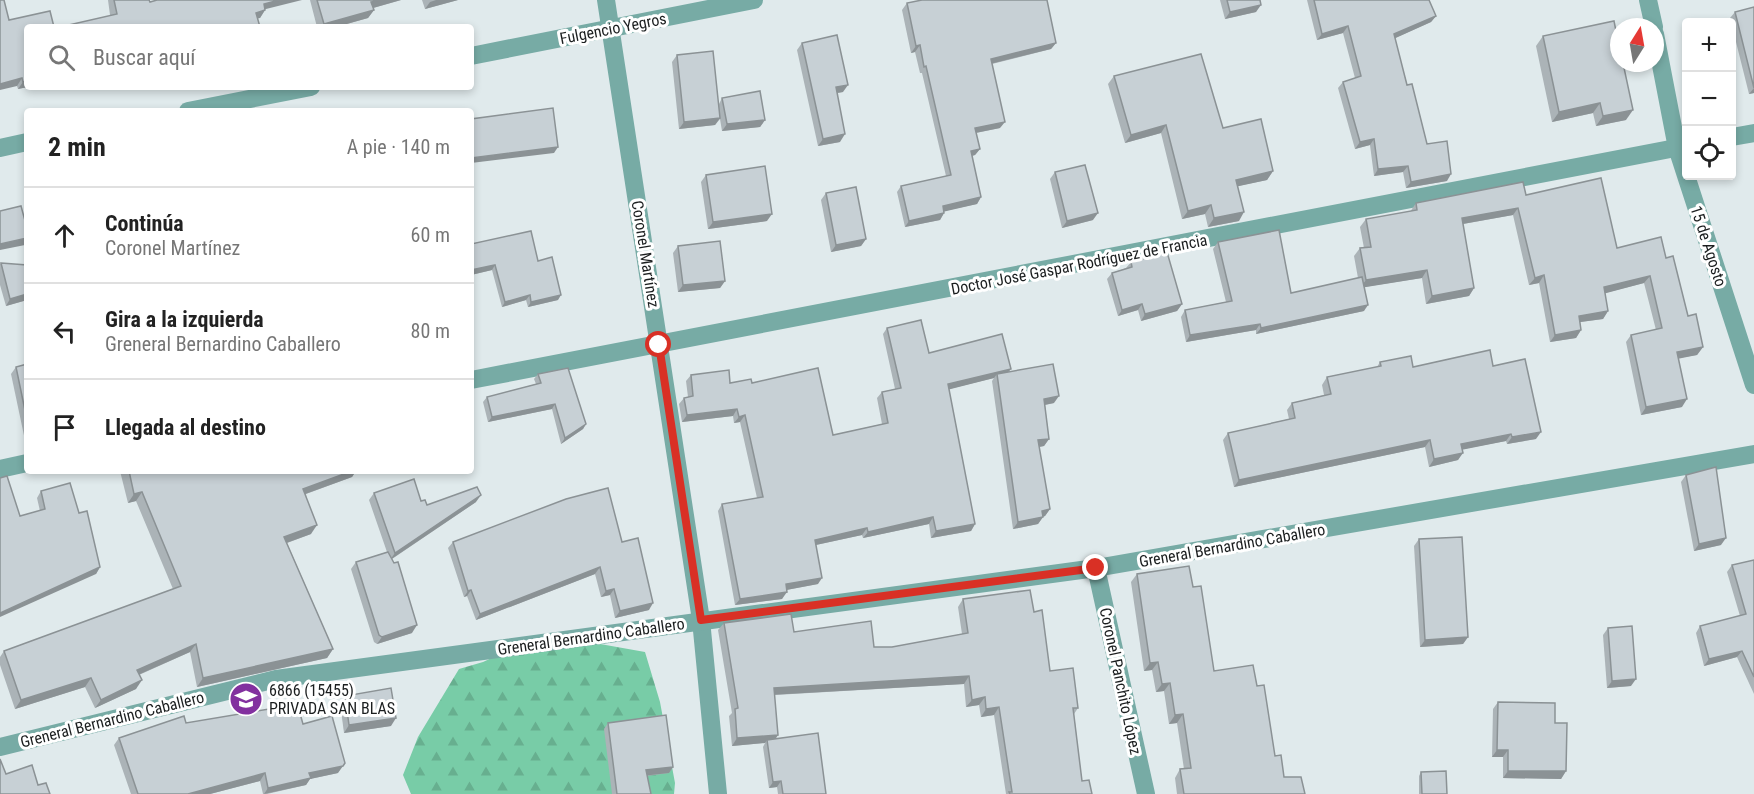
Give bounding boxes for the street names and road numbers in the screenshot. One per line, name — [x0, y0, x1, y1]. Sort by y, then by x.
street label: Fulgencio Yegros — [558, 9, 668, 48]
street label: Coronel Martínez — [628, 199, 663, 309]
street label: 15 de Agosto — [1687, 203, 1730, 289]
street label: Doctor José Gaspar Rodríguez de Francia — [949, 230, 1209, 299]
street label: Greneral Bernardino Caballero — [1138, 520, 1327, 571]
street label: Coronel Panchito López — [1096, 606, 1145, 756]
street label: Greneral Bernardino Caballero — [496, 614, 686, 659]
street label: Greneral Bernardino Caballero — [18, 687, 206, 752]

